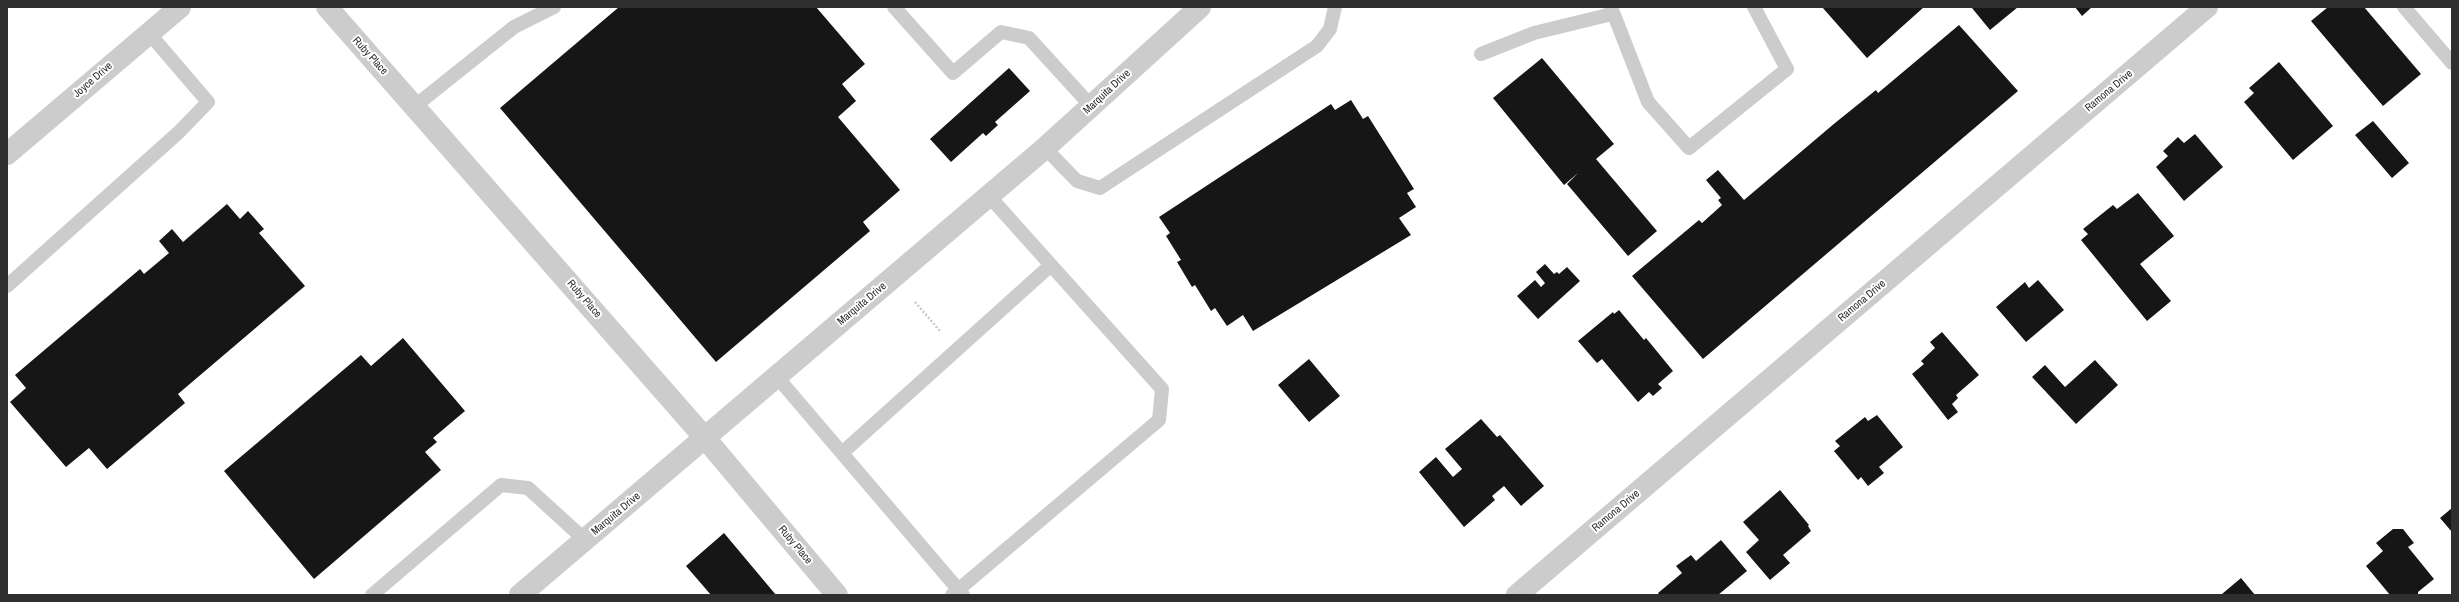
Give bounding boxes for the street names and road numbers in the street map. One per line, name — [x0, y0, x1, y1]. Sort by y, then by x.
street label: Ruby Place — [350, 34, 390, 78]
street label: Joyce Drive — [71, 59, 115, 101]
street label: Marquita Drive — [1081, 67, 1133, 117]
street label: Ramona Drive — [2082, 67, 2136, 115]
street label: Ruby Place — [564, 277, 604, 321]
street label: Ramona Drive — [1835, 277, 1889, 325]
street label: Marquita Drive — [835, 280, 889, 328]
street label: Ramona Drive — [1589, 487, 1643, 535]
street label: Marquita Drive — [589, 490, 643, 538]
street label: Ruby Place — [775, 523, 815, 567]

